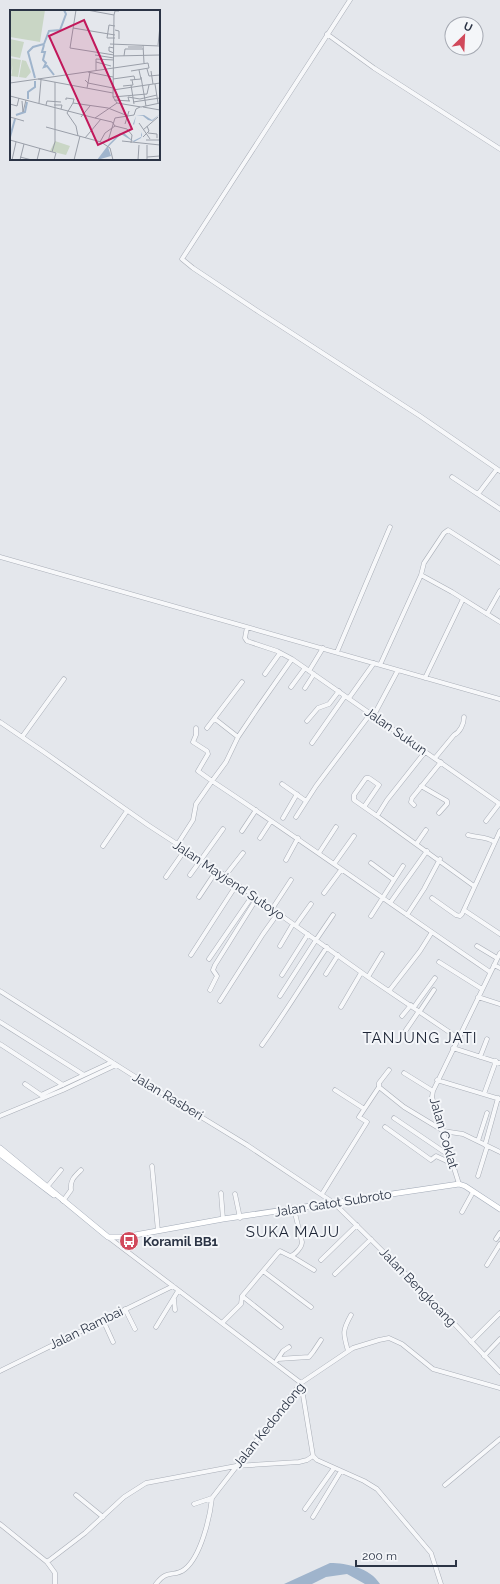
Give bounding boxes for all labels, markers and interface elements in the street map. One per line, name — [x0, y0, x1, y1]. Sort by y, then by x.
inset map — [10, 10, 160, 160]
north arrow — [444, 16, 484, 56]
text: U — [461, 20, 474, 35]
street label: Jalan Sukun — [362, 704, 430, 758]
street label: Jalan Mayjend Sutoyo — [170, 837, 288, 923]
district label: TANJUNG JATI — [362, 1029, 478, 1047]
street label: Jalan Rasberi — [130, 1069, 206, 1123]
street label: Jalan Coklat — [427, 1096, 461, 1171]
street label: Jalan Gatot Subroto — [273, 1186, 393, 1220]
district label: SUKA MAJU — [246, 1223, 340, 1241]
bus stop icon: Koramil BB1 — [118, 1230, 140, 1252]
place label: Koramil BB1 — [143, 1234, 219, 1249]
street label: Jalan Bengkoang — [377, 1245, 459, 1329]
street label: Jalan Rambai — [47, 1304, 125, 1352]
street label: Jalan Kedondong — [230, 1379, 308, 1471]
scale bar — [356, 1542, 456, 1568]
text: 200 m — [362, 1549, 397, 1563]

